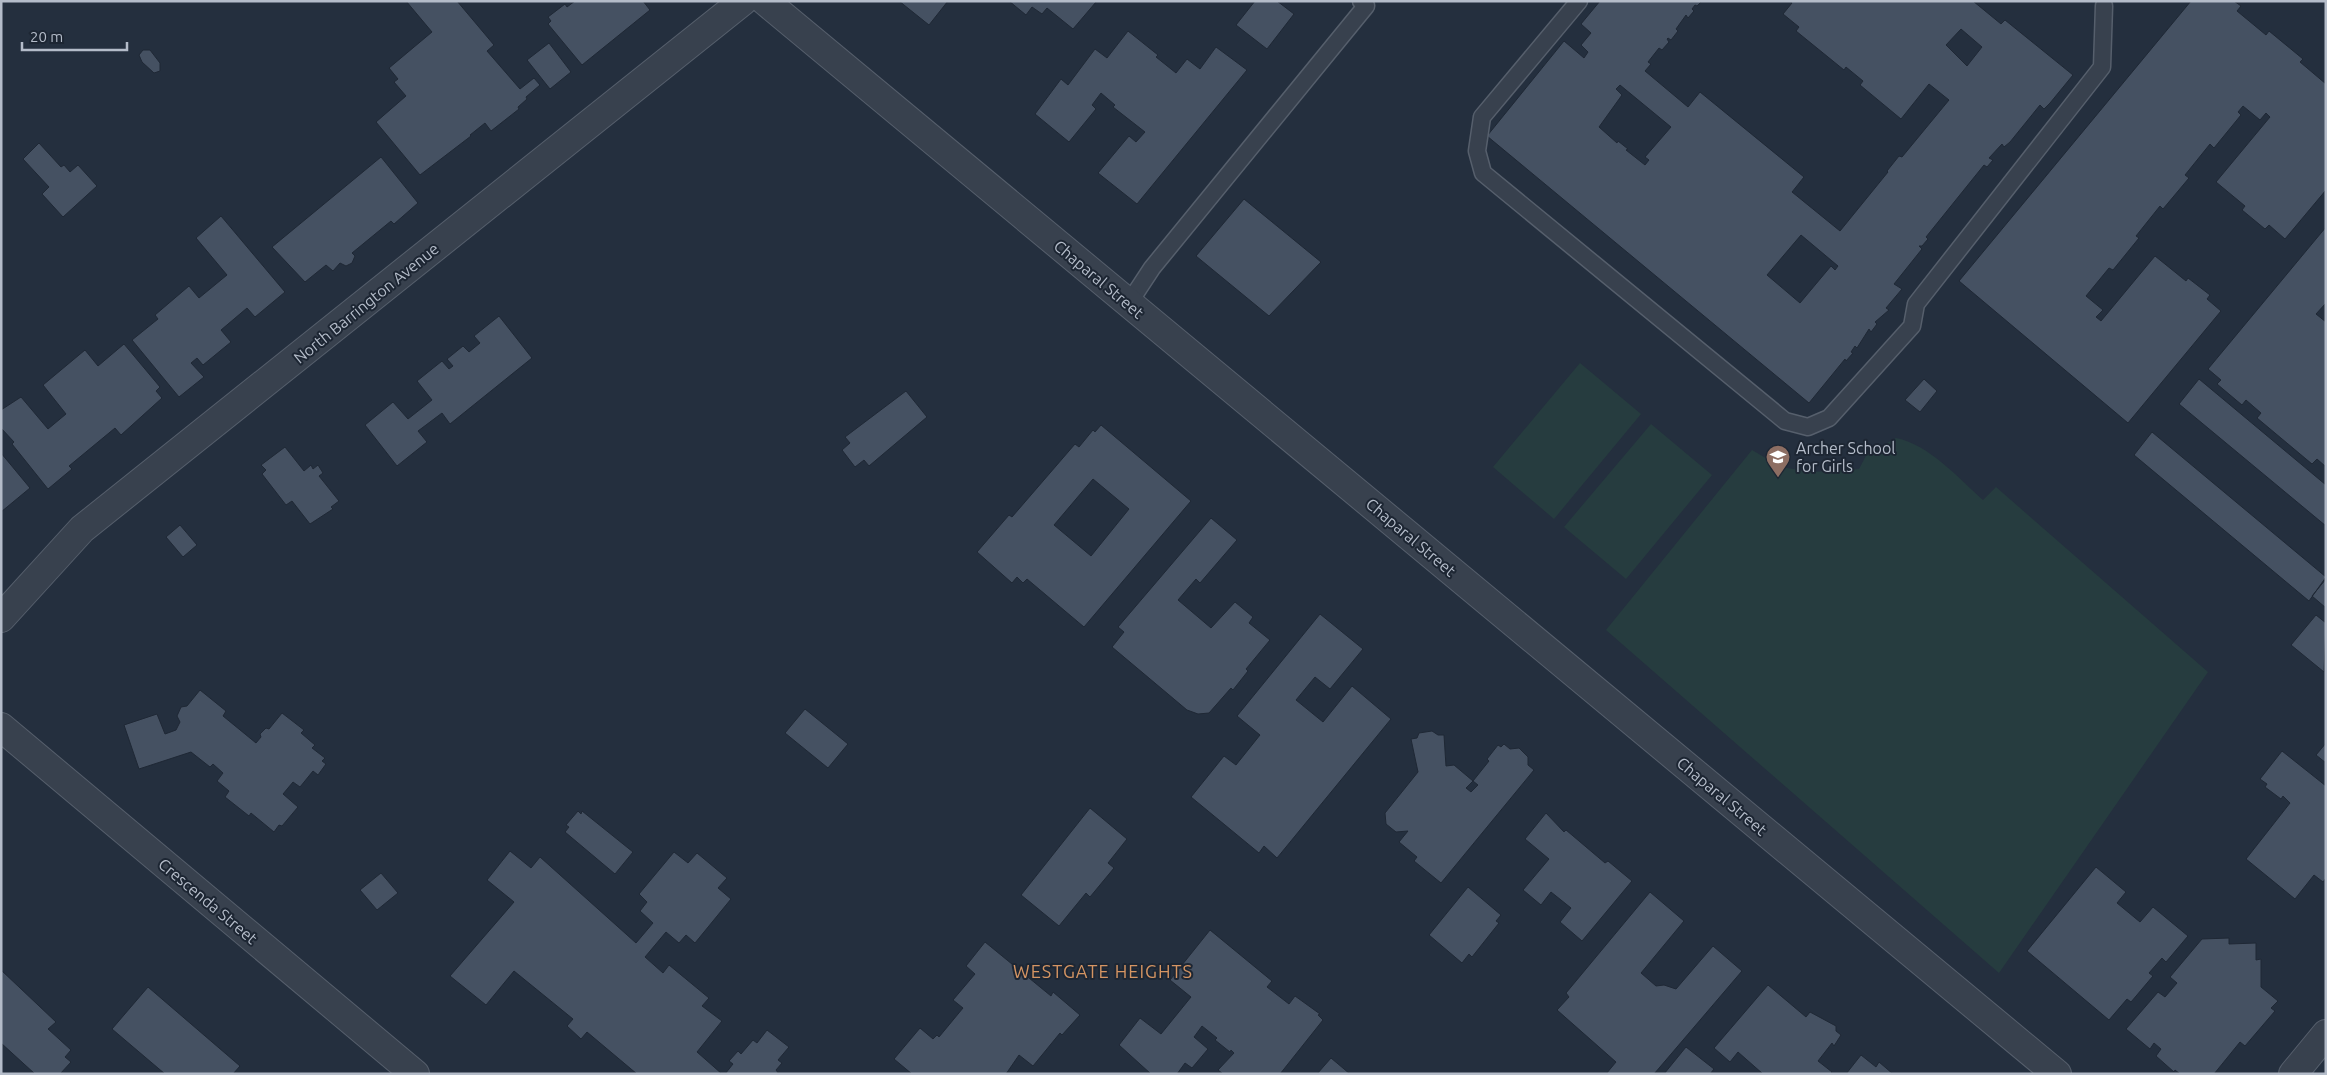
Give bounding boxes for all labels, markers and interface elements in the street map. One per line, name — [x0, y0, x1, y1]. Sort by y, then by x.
scale bar — [22, 20, 128, 52]
text: 20 m — [30, 28, 63, 45]
street label: Chaparal Street — [1050, 236, 1148, 322]
street label: North Barrington Avenue — [290, 239, 442, 367]
place label: Archer School for Girls — [1796, 439, 1895, 475]
school or university icon: Archer School for Girls — [1765, 444, 1791, 478]
street label: Chaparal Street — [1362, 494, 1460, 580]
street label: Chaparal Street — [1673, 753, 1771, 839]
street label: Crescenda Street — [155, 855, 261, 948]
district label: WESTGATE HEIGHTS — [1013, 961, 1193, 981]

